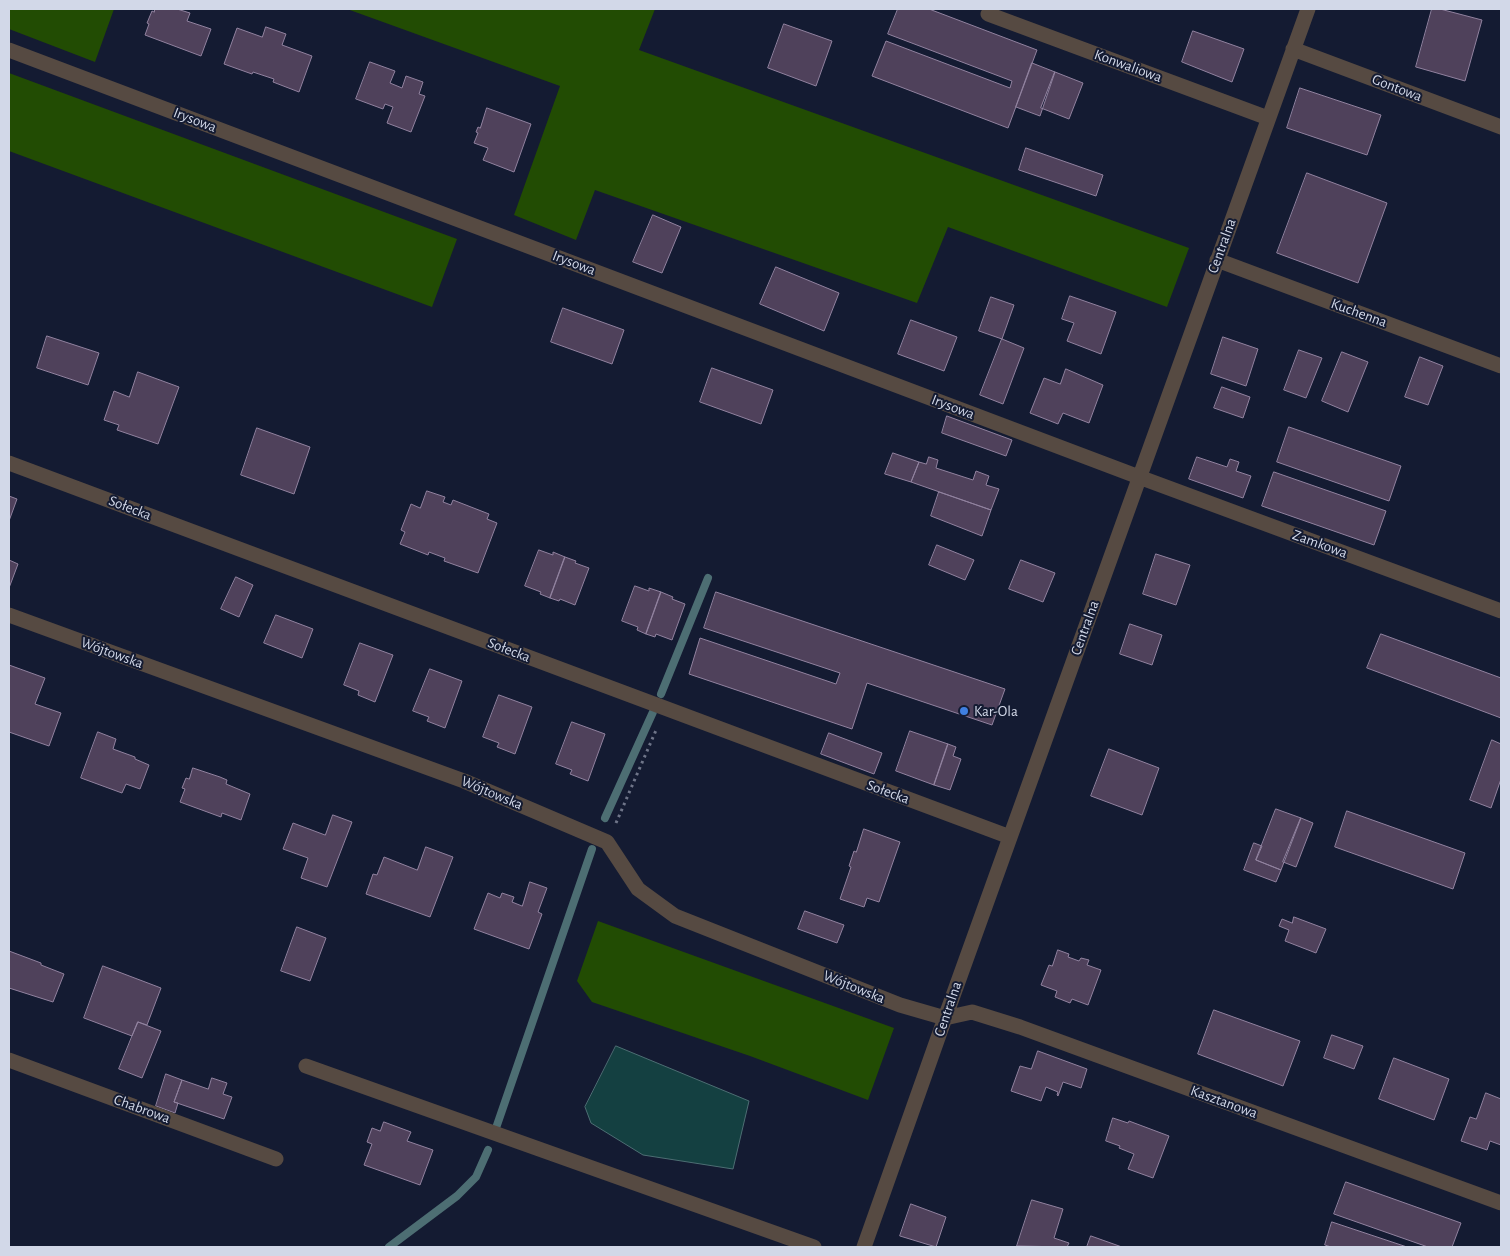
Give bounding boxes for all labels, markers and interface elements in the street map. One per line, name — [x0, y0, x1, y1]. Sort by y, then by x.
street label: Konwaliowa — [1092, 45, 1164, 87]
street label: Gontowa — [1369, 70, 1425, 106]
street label: Irysowa — [171, 104, 219, 136]
street label: Centralna — [1204, 216, 1240, 276]
street label: Irysowa — [550, 247, 598, 279]
street label: Kuchenna — [1329, 295, 1389, 331]
street label: Irysowa — [929, 391, 977, 423]
street label: Sołecka — [106, 492, 154, 524]
street label: Zamkowa — [1290, 526, 1350, 562]
street label: Centralna — [1067, 598, 1103, 658]
street label: Wójtowska — [78, 633, 146, 673]
street label: Sołecka — [485, 634, 533, 666]
place label: Kar-Ola — [974, 702, 1018, 720]
marker: Kar-Ola — [958, 705, 970, 717]
street label: Wójtowska — [459, 772, 525, 814]
street label: Sołecka — [864, 776, 912, 808]
street label: Wójtowska — [821, 966, 887, 1008]
street label: Centralna — [930, 979, 966, 1039]
street label: Kasztanowa — [1188, 1082, 1260, 1122]
street label: Chabrowa — [111, 1090, 173, 1128]

